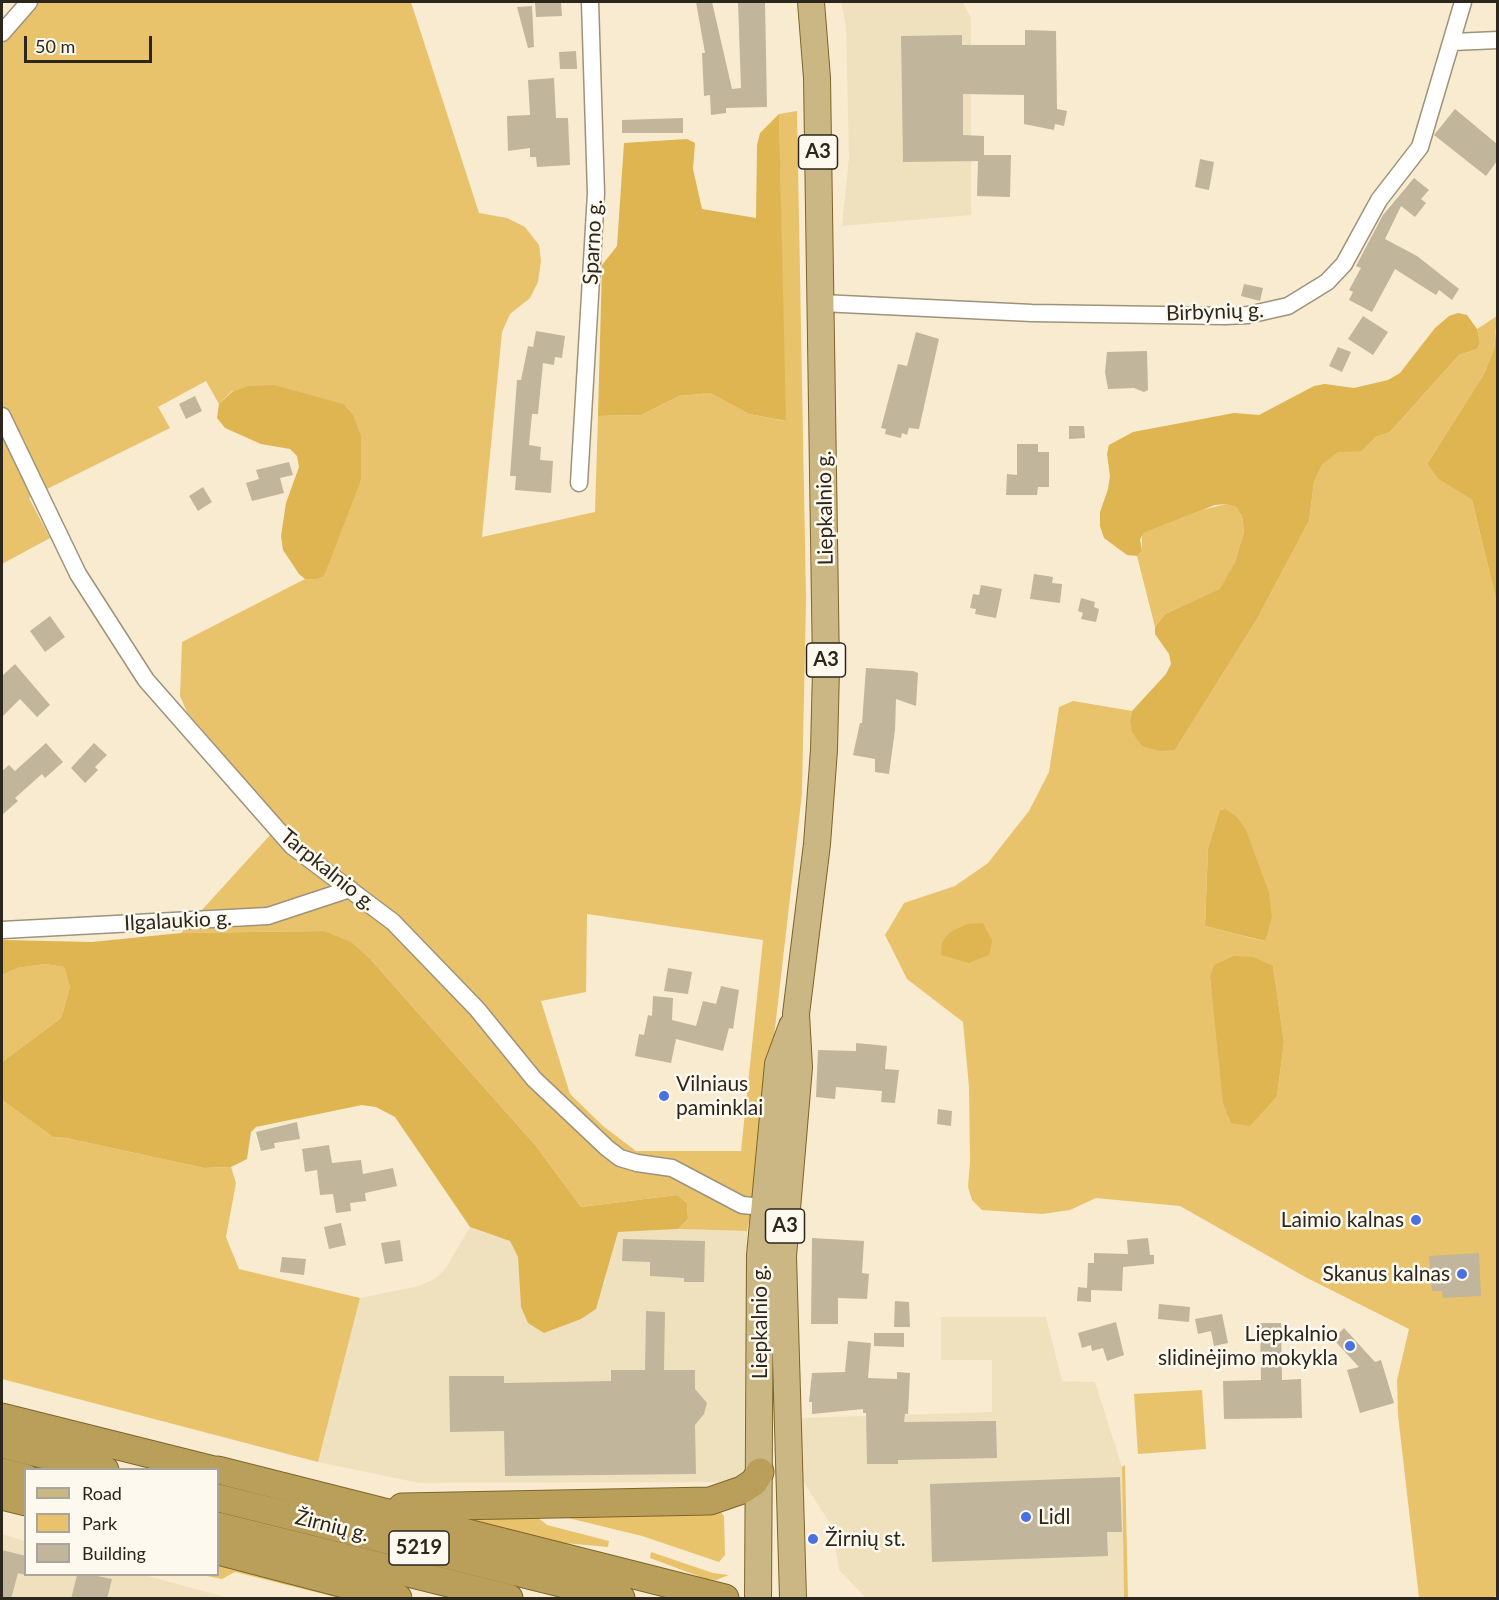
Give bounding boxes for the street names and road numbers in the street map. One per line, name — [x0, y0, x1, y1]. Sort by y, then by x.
road number: A3 — [798, 135, 838, 169]
street label: Sparno g. — [578, 198, 608, 286]
street label: Birbynių g. — [1166, 298, 1264, 326]
street label: Liepkalnio g. — [811, 450, 839, 566]
road number: A3 — [806, 643, 846, 677]
street label: Tarpkalnio g. — [275, 824, 381, 916]
street label: Ilgalaukio g. — [123, 906, 233, 936]
road number: A3 — [766, 1209, 804, 1243]
street label: Liepkalnio g. — [747, 1265, 773, 1379]
street label: Žirnių g. — [293, 1505, 371, 1547]
road number: 5219 — [389, 1531, 449, 1565]

